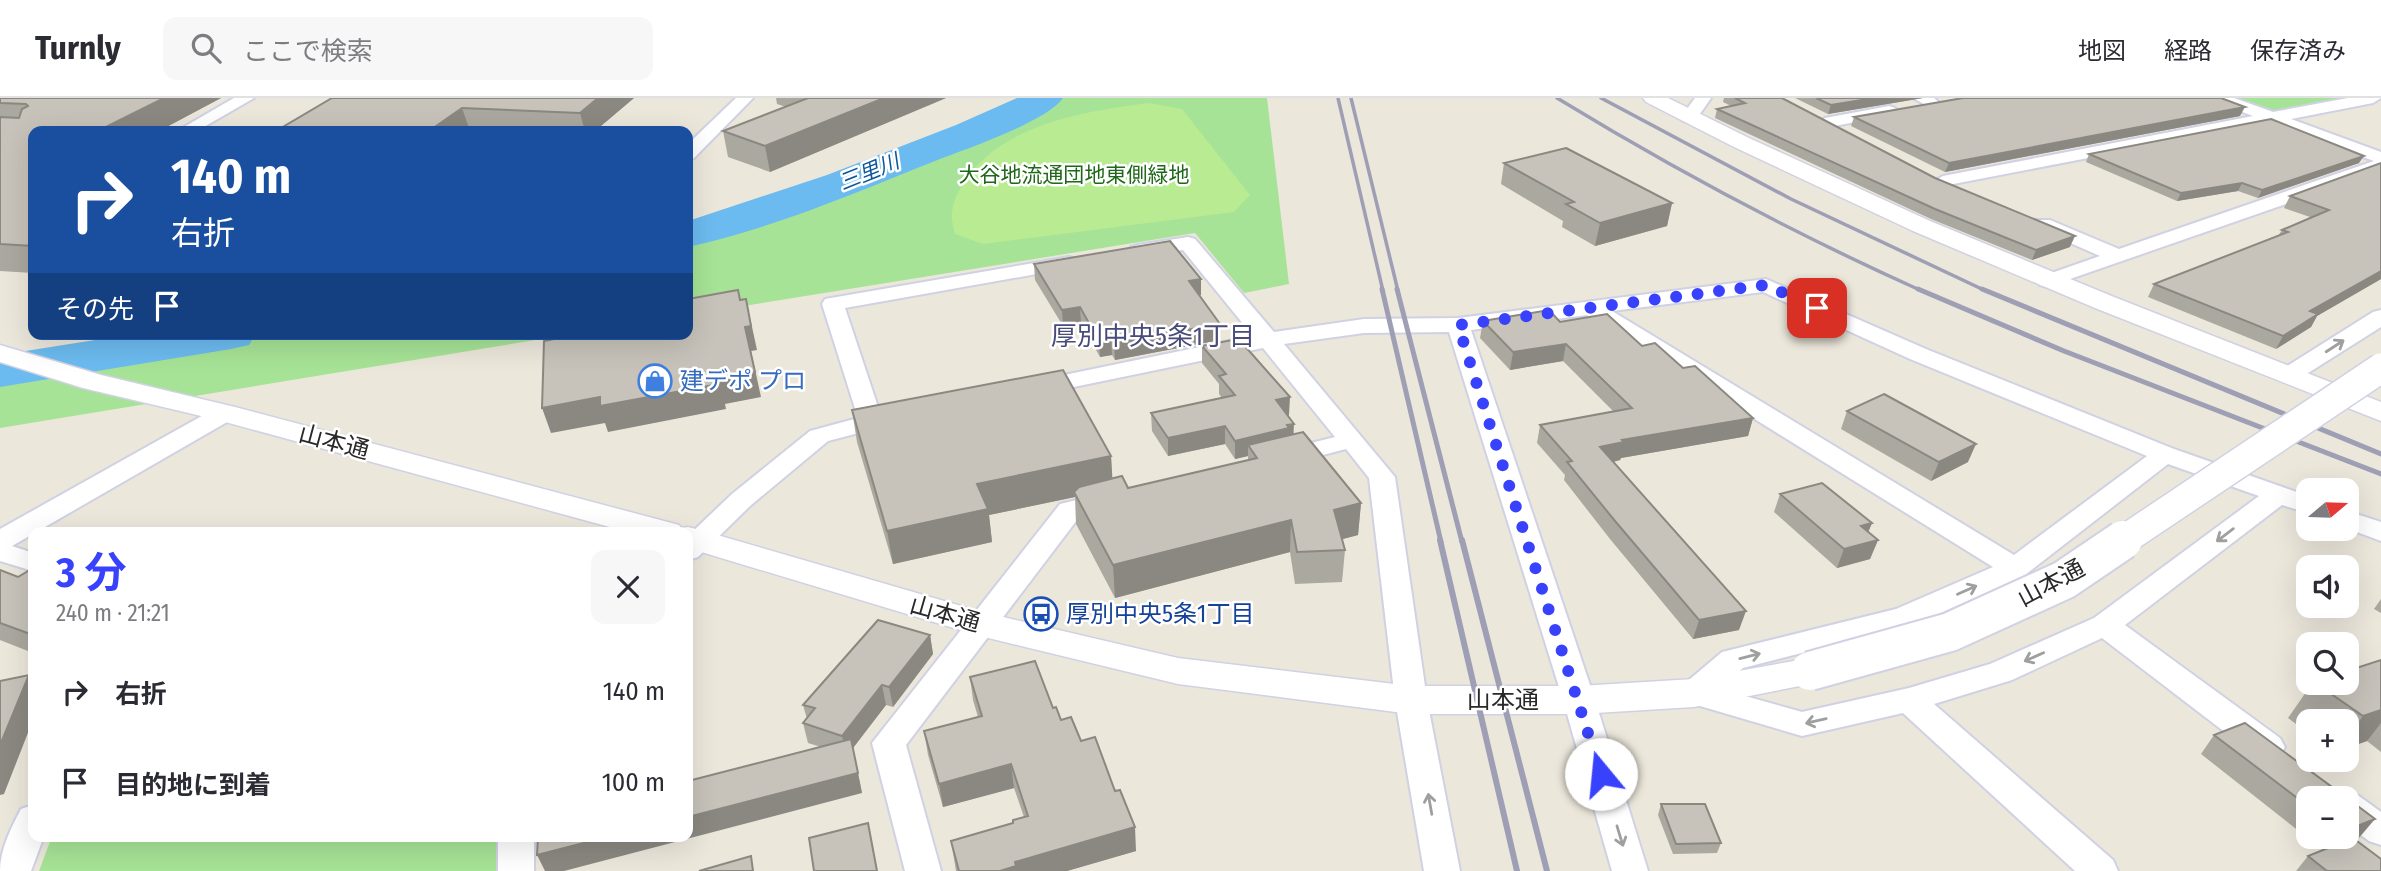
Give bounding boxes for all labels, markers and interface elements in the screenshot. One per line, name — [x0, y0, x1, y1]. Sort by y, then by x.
search box — [163, 17, 653, 80]
text: Turnly — [35, 28, 121, 68]
icon: search — [187, 29, 225, 67]
text: ここで検索 — [243, 36, 373, 67]
text: 地図 — [2078, 37, 2126, 65]
text: 経路 — [2164, 37, 2212, 65]
text: 保存済み — [2250, 37, 2346, 65]
text: 140 m — [171, 147, 291, 206]
water label: 三里川 — [835, 147, 905, 196]
icon: right — [56, 154, 147, 245]
park label: 大谷地流通団地東側緑地 — [959, 162, 1190, 188]
text: 右折 — [171, 214, 235, 252]
pin — [1787, 278, 1847, 338]
icon: arrive — [148, 287, 186, 325]
icon: arrive — [1798, 289, 1836, 327]
text: その先 — [56, 294, 134, 325]
district label: 厚別中央5条1丁目 — [1051, 321, 1255, 352]
one-way arrow — [2325, 338, 2344, 353]
shop icon: 建デポ プロ — [636, 362, 674, 400]
place label: 建デポ プロ — [680, 367, 806, 395]
street label: 山本通 — [296, 419, 372, 465]
north arrow — [2296, 478, 2359, 541]
map controls — [2296, 478, 2359, 849]
one-way arrow — [2216, 528, 2235, 542]
text: 3 分 — [56, 548, 127, 598]
button: close — [591, 550, 665, 624]
street label: 山本通 — [2013, 554, 2089, 612]
button: sound — [2296, 555, 2359, 618]
one-way arrow — [1955, 583, 1977, 596]
street label: 山本通 — [907, 591, 983, 637]
bus stop icon: 厚別中央5条1丁目 — [1022, 595, 1060, 633]
text: 240 m · 21:21 — [56, 599, 170, 627]
place label: 厚別中央5条1丁目 — [1066, 600, 1254, 628]
button: search — [2296, 632, 2359, 695]
one-way arrow — [1738, 649, 1761, 662]
one-way arrow — [2024, 651, 2045, 664]
icon: right — [56, 673, 94, 711]
text: 140 m — [603, 676, 665, 707]
text: 右折 — [115, 679, 167, 710]
street label: 山本通 — [1467, 686, 1539, 714]
button: + — [2296, 709, 2359, 772]
one-way arrow — [1805, 714, 1828, 728]
position arrow — [1564, 737, 1638, 811]
icon: arrive — [56, 764, 94, 802]
text: 100 m — [602, 767, 665, 798]
text: 目的地に到着 — [115, 770, 271, 801]
button: − — [2296, 786, 2359, 849]
one-way arrow — [1422, 793, 1436, 816]
one-way arrow — [1614, 825, 1627, 847]

